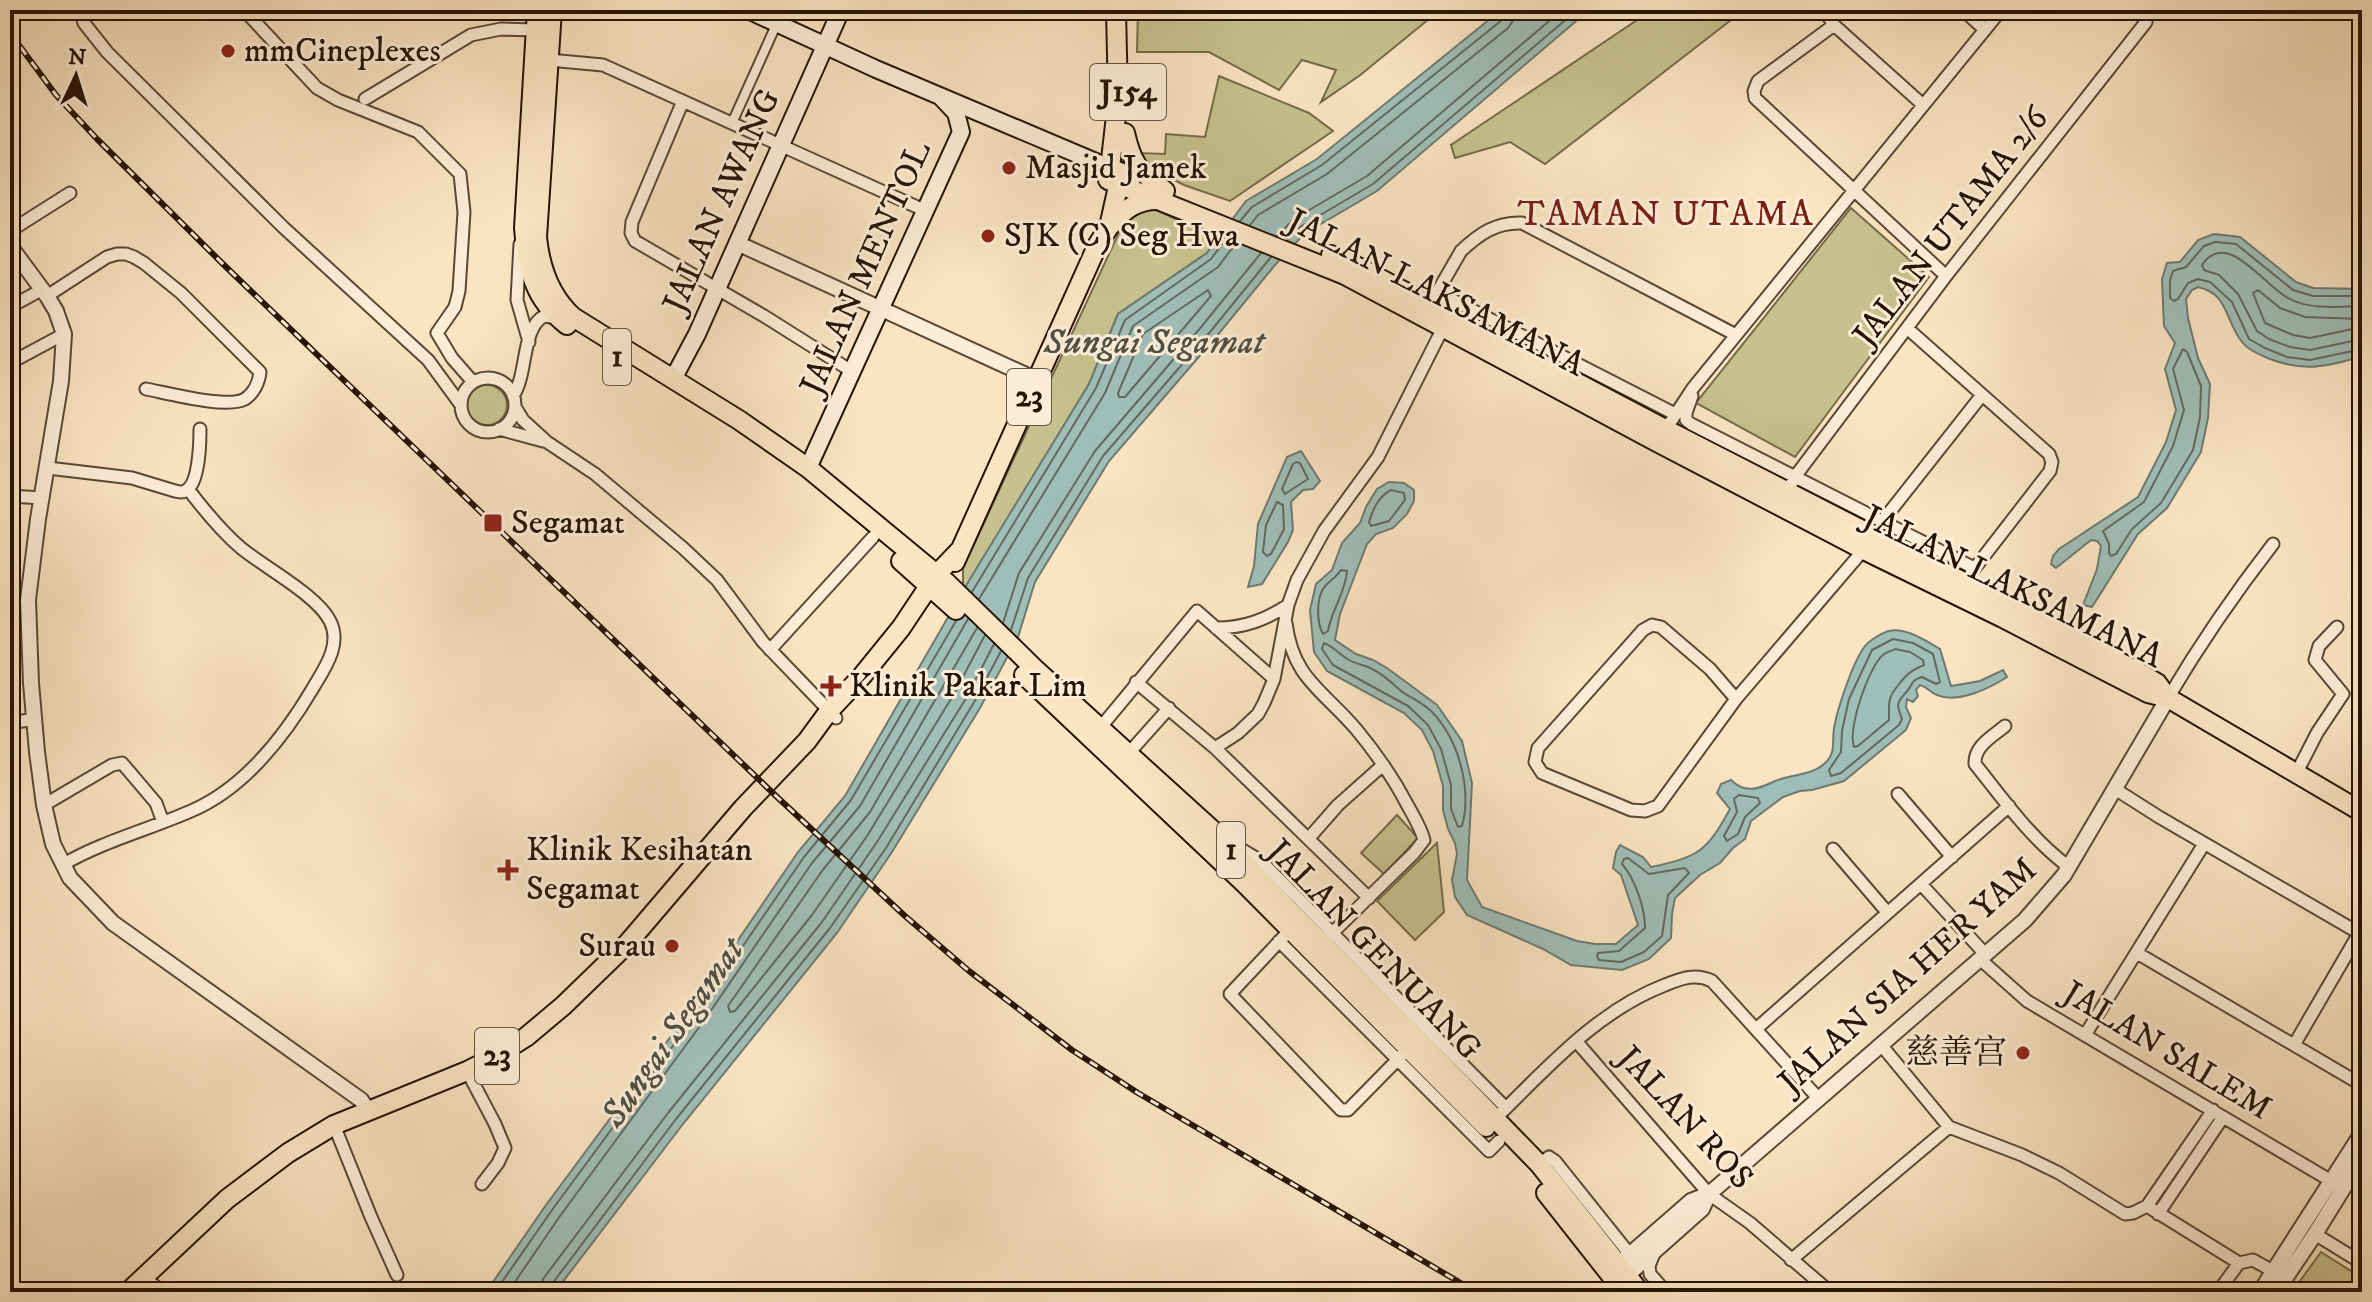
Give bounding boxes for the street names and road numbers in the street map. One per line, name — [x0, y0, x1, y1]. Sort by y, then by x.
road number: J154 — [1090, 64, 1166, 120]
street label: JALAN AWANG — [653, 83, 790, 322]
street label: JALAN UTAMA 2/6 — [1842, 98, 2059, 358]
street label: JALAN MENTOL — [790, 134, 941, 404]
street label: JALAN LAKSAMANA — [1278, 198, 1592, 386]
road number: 1 — [603, 329, 631, 385]
road number: 23 — [1007, 369, 1051, 425]
street label: JALAN LAKSAMANA — [1854, 495, 2170, 678]
road number: 1 — [1217, 822, 1245, 878]
street label: JALAN GENUANG — [1256, 829, 1490, 1069]
street label: JALAN SIA HER YAM — [1768, 849, 2046, 1105]
street label: JALAN SALEM — [2053, 971, 2279, 1130]
road number: 23 — [475, 1028, 519, 1084]
street label: JALAN ROS — [1606, 1035, 1762, 1198]

